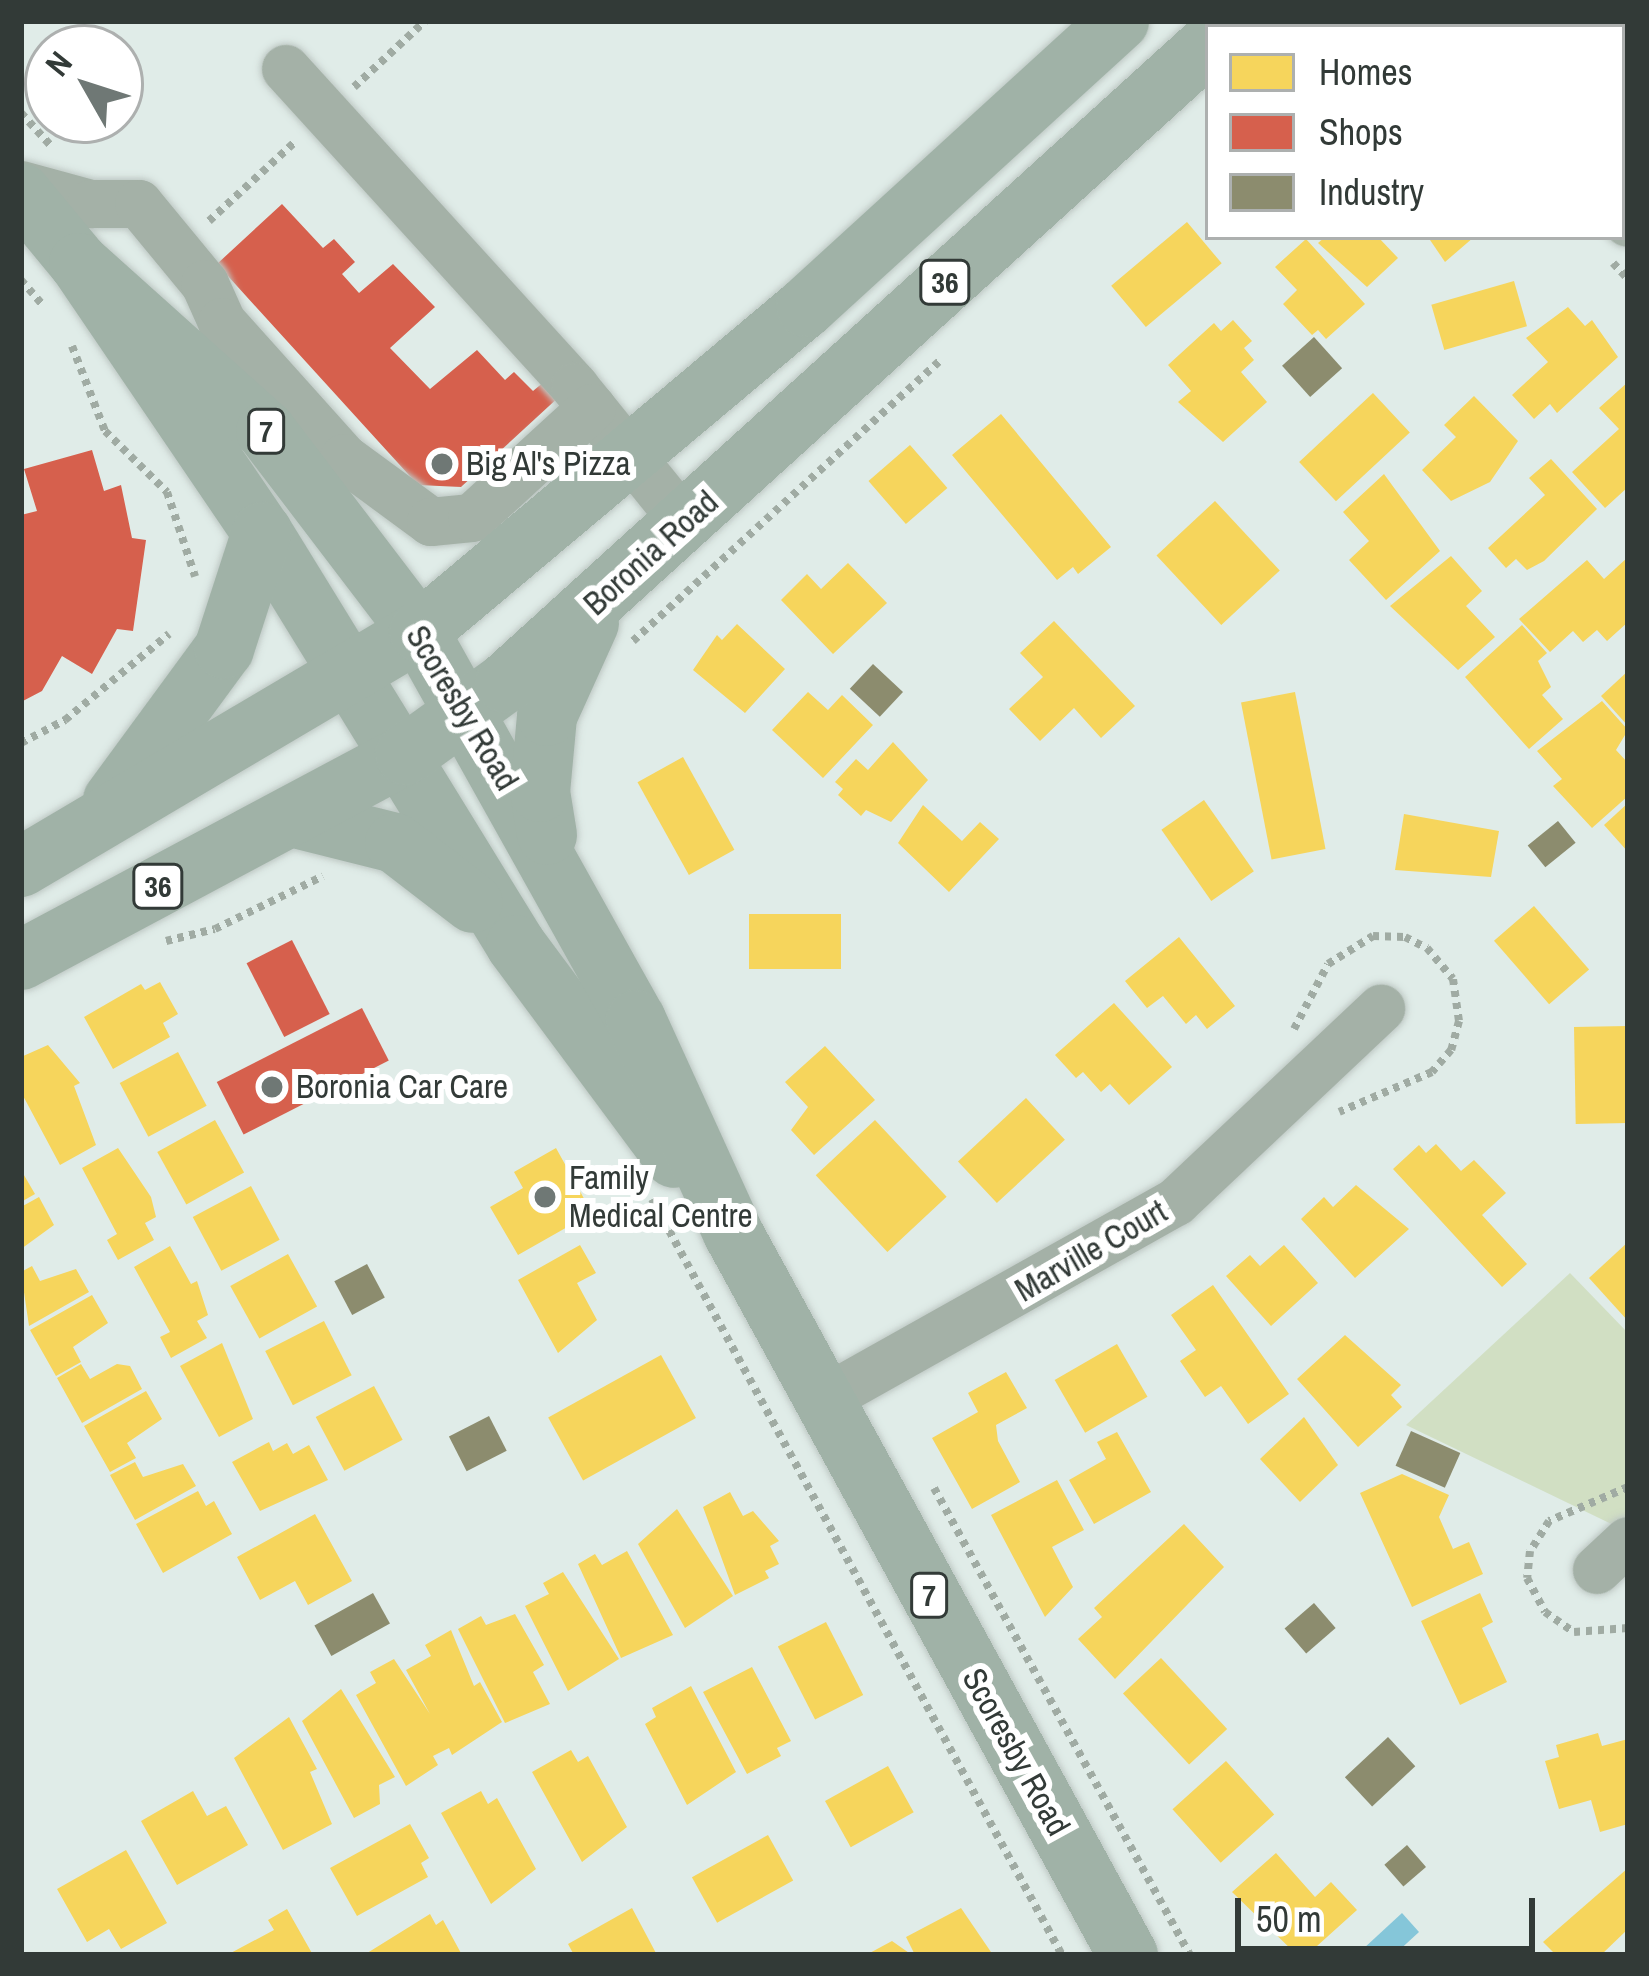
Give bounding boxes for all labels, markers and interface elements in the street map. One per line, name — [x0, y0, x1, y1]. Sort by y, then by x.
north arrow — [24, 24, 144, 144]
legend — [1205, 24, 1625, 240]
text: N — [35, 42, 82, 85]
text: Homes — [1319, 48, 1413, 96]
text: Shops — [1319, 108, 1403, 156]
text: Industry — [1319, 168, 1424, 216]
road number: 36 — [918, 258, 972, 306]
road number: 7 — [245, 407, 287, 455]
place label: Big Al's Pizza — [466, 444, 632, 484]
marker: Big Al's Pizza — [429, 451, 455, 477]
street label: Boronia Road — [576, 482, 726, 624]
street label: Scoresby Road — [397, 619, 527, 797]
road number: 36 — [131, 862, 185, 910]
place label: Boronia Car Care — [296, 1067, 508, 1107]
marker: Boronia Car Care — [259, 1074, 285, 1100]
place label: Family Medical Centre — [569, 1158, 752, 1236]
marker: Family Medical Centre — [532, 1184, 558, 1210]
street label: Marville Court — [1008, 1192, 1174, 1310]
road number: 7 — [908, 1571, 950, 1619]
street label: Scoresby Road — [954, 1661, 1078, 1843]
scale bar — [1241, 1874, 1541, 1948]
text: 50 m — [1256, 1895, 1322, 1943]

